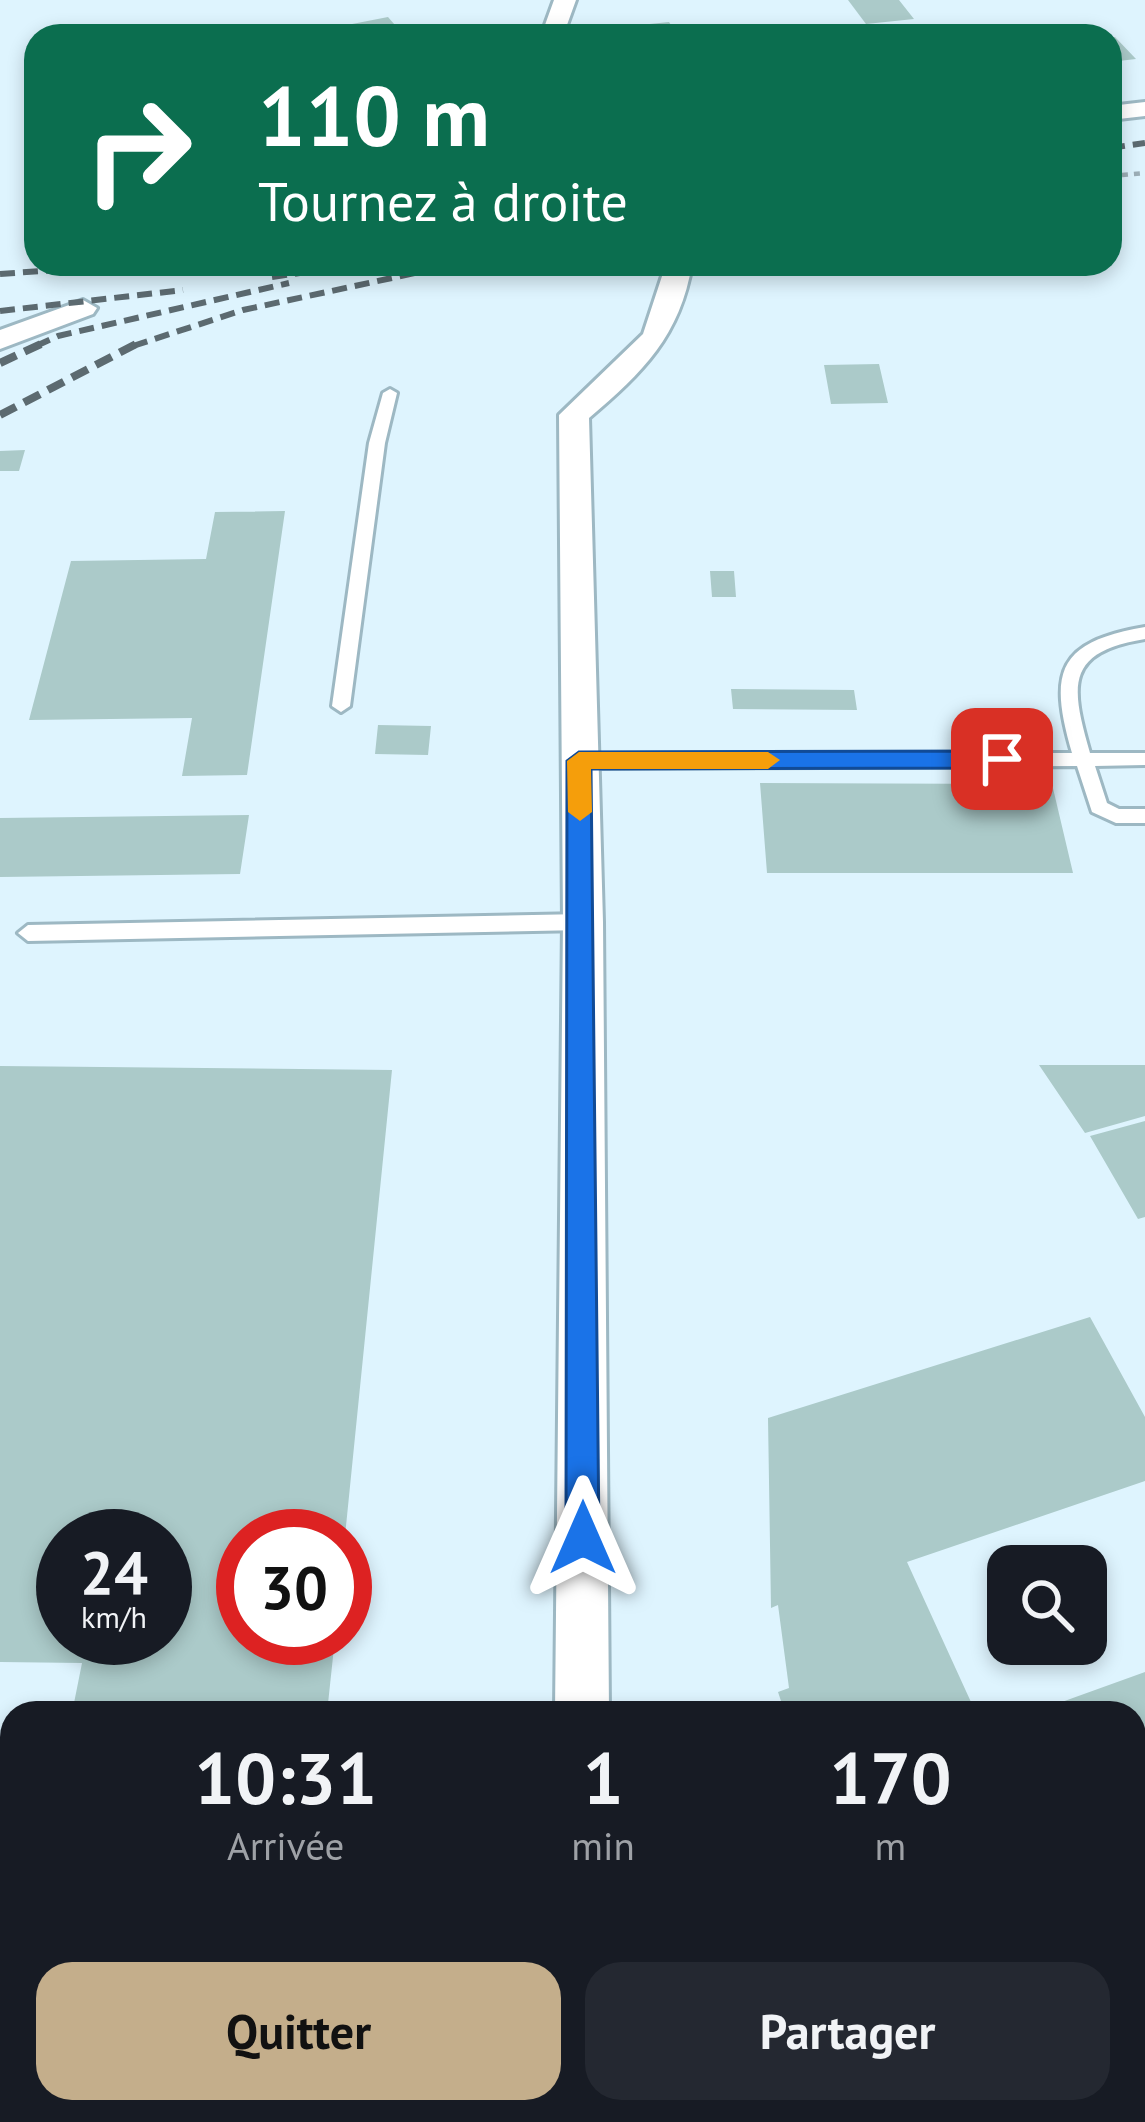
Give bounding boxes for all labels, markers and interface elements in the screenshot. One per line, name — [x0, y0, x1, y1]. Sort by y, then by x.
text: 110 m — [258, 60, 490, 169]
icon: right — [60, 72, 216, 228]
text: Tournez à droite — [258, 166, 628, 236]
pin — [951, 708, 1053, 810]
icon: arrive — [969, 726, 1035, 792]
position arrow — [520, 1475, 646, 1601]
speed limit sign: 30 — [216, 1509, 372, 1665]
text: 24 — [80, 1533, 148, 1611]
map controls — [987, 1545, 1107, 1665]
button: search — [987, 1545, 1107, 1665]
text: km/h — [81, 1597, 147, 1636]
text: 10:31 — [194, 1731, 377, 1824]
text: 1 — [583, 1731, 624, 1824]
text: 170 — [829, 1731, 952, 1824]
text: Arrivée — [227, 1820, 344, 1871]
text: min — [571, 1820, 635, 1871]
text: m — [875, 1820, 906, 1871]
button: Quitter — [36, 1962, 561, 2100]
button: Partager — [585, 1962, 1110, 2100]

